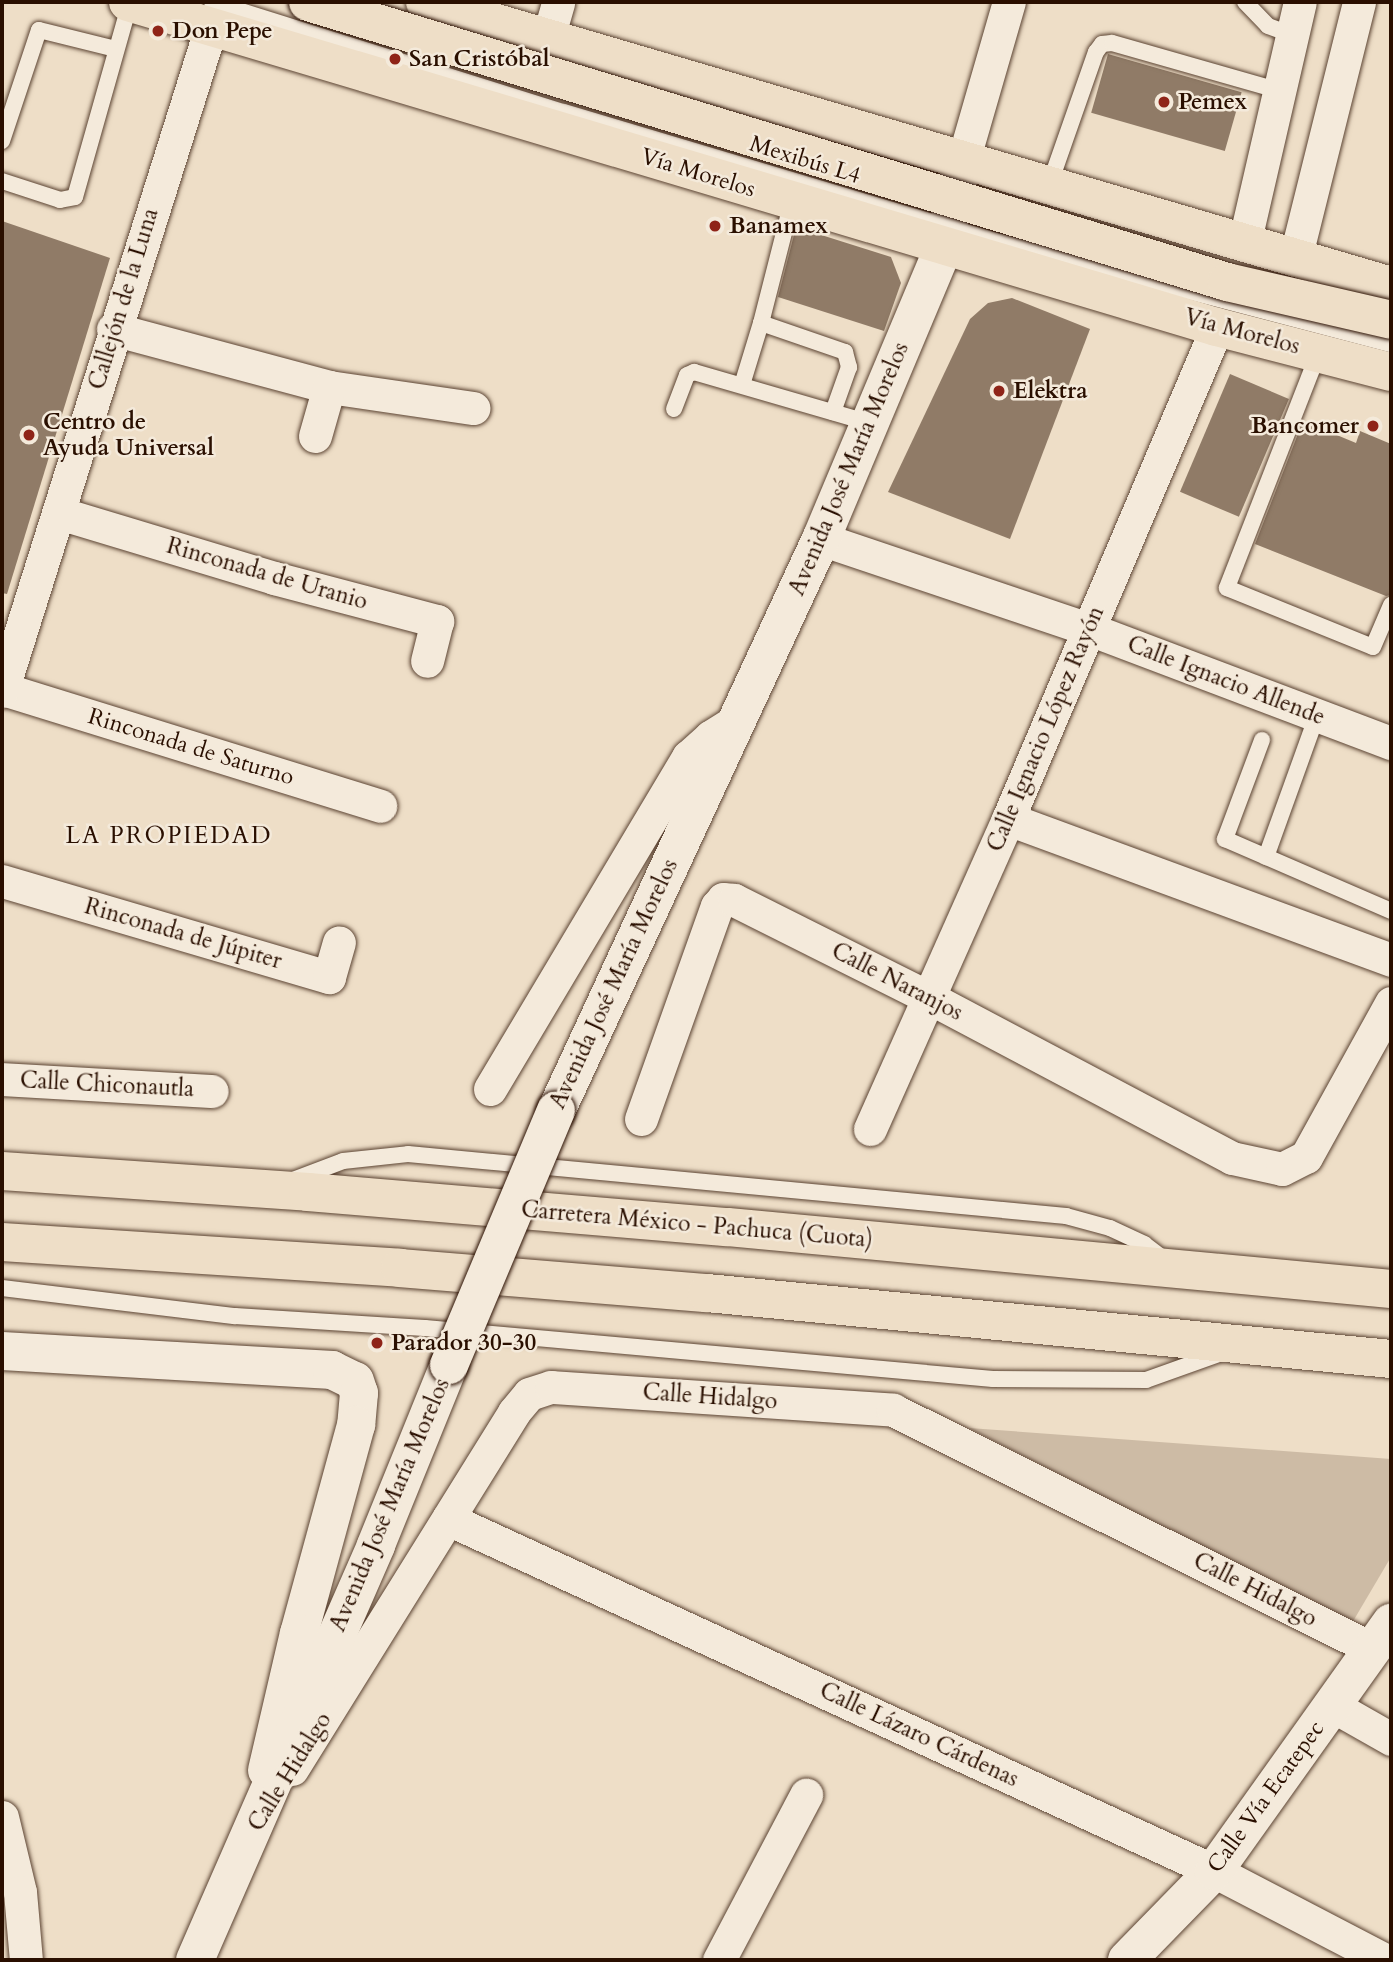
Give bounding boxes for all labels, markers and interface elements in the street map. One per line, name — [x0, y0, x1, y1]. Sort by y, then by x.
place label: Don Pepe — [172, 17, 273, 45]
marker: Don Pepe — [150, 23, 166, 39]
place label: San Cristóbal — [409, 45, 549, 73]
marker: San Cristóbal — [387, 51, 403, 67]
place label: Pemex — [1178, 88, 1247, 116]
marker: Pemex — [1156, 94, 1172, 110]
street label: Mexibús L4 — [746, 130, 864, 190]
street label: Vía Morelos — [637, 142, 759, 204]
street label: Callejón de la Luna — [83, 205, 165, 393]
place label: Banamex — [729, 212, 828, 240]
marker: Banamex — [707, 218, 723, 234]
street label: Vía Morelos — [1181, 303, 1303, 361]
street label: Avenida José María Morelos — [783, 338, 915, 600]
place label: Elektra — [1013, 377, 1088, 405]
marker: Elektra — [991, 383, 1007, 399]
place label: Centro de Ayuda Universal — [43, 408, 214, 462]
place label: Bancomer — [1251, 412, 1359, 440]
marker: Bancomer — [1365, 418, 1381, 434]
marker: Centro de Ayuda Universal — [21, 427, 37, 443]
street label: Rinconada de Uranio — [163, 532, 371, 616]
street label: Calle Ignacio López Rayón — [982, 602, 1110, 856]
street label: Calle Ignacio Allende — [1123, 631, 1329, 731]
street label: Rinconada de Saturno — [85, 703, 297, 791]
district label: LA PROPIEDAD — [67, 822, 271, 850]
street label: Avenida José María Morelos — [544, 855, 684, 1113]
street label: Rinconada de Júpiter — [81, 893, 285, 975]
street label: Calle Naranjos — [827, 937, 967, 1027]
street label: Calle Chiconautla — [19, 1067, 195, 1103]
street label: Carretera México - Pachuca (Cuota) — [520, 1196, 874, 1254]
place label: Parador 30-30 — [391, 1329, 536, 1357]
marker: Parador 30-30 — [369, 1335, 385, 1351]
street label: Avenida José María Morelos — [324, 1374, 456, 1636]
street label: Calle Hidalgo — [642, 1379, 778, 1415]
street label: Calle Hidalgo — [1189, 1547, 1321, 1633]
street label: Calle Lázaro Cárdenas — [815, 1677, 1023, 1793]
street label: Calle Hidalgo — [243, 1707, 337, 1837]
street label: Calle Vía Ecatepec — [1202, 1716, 1330, 1878]

